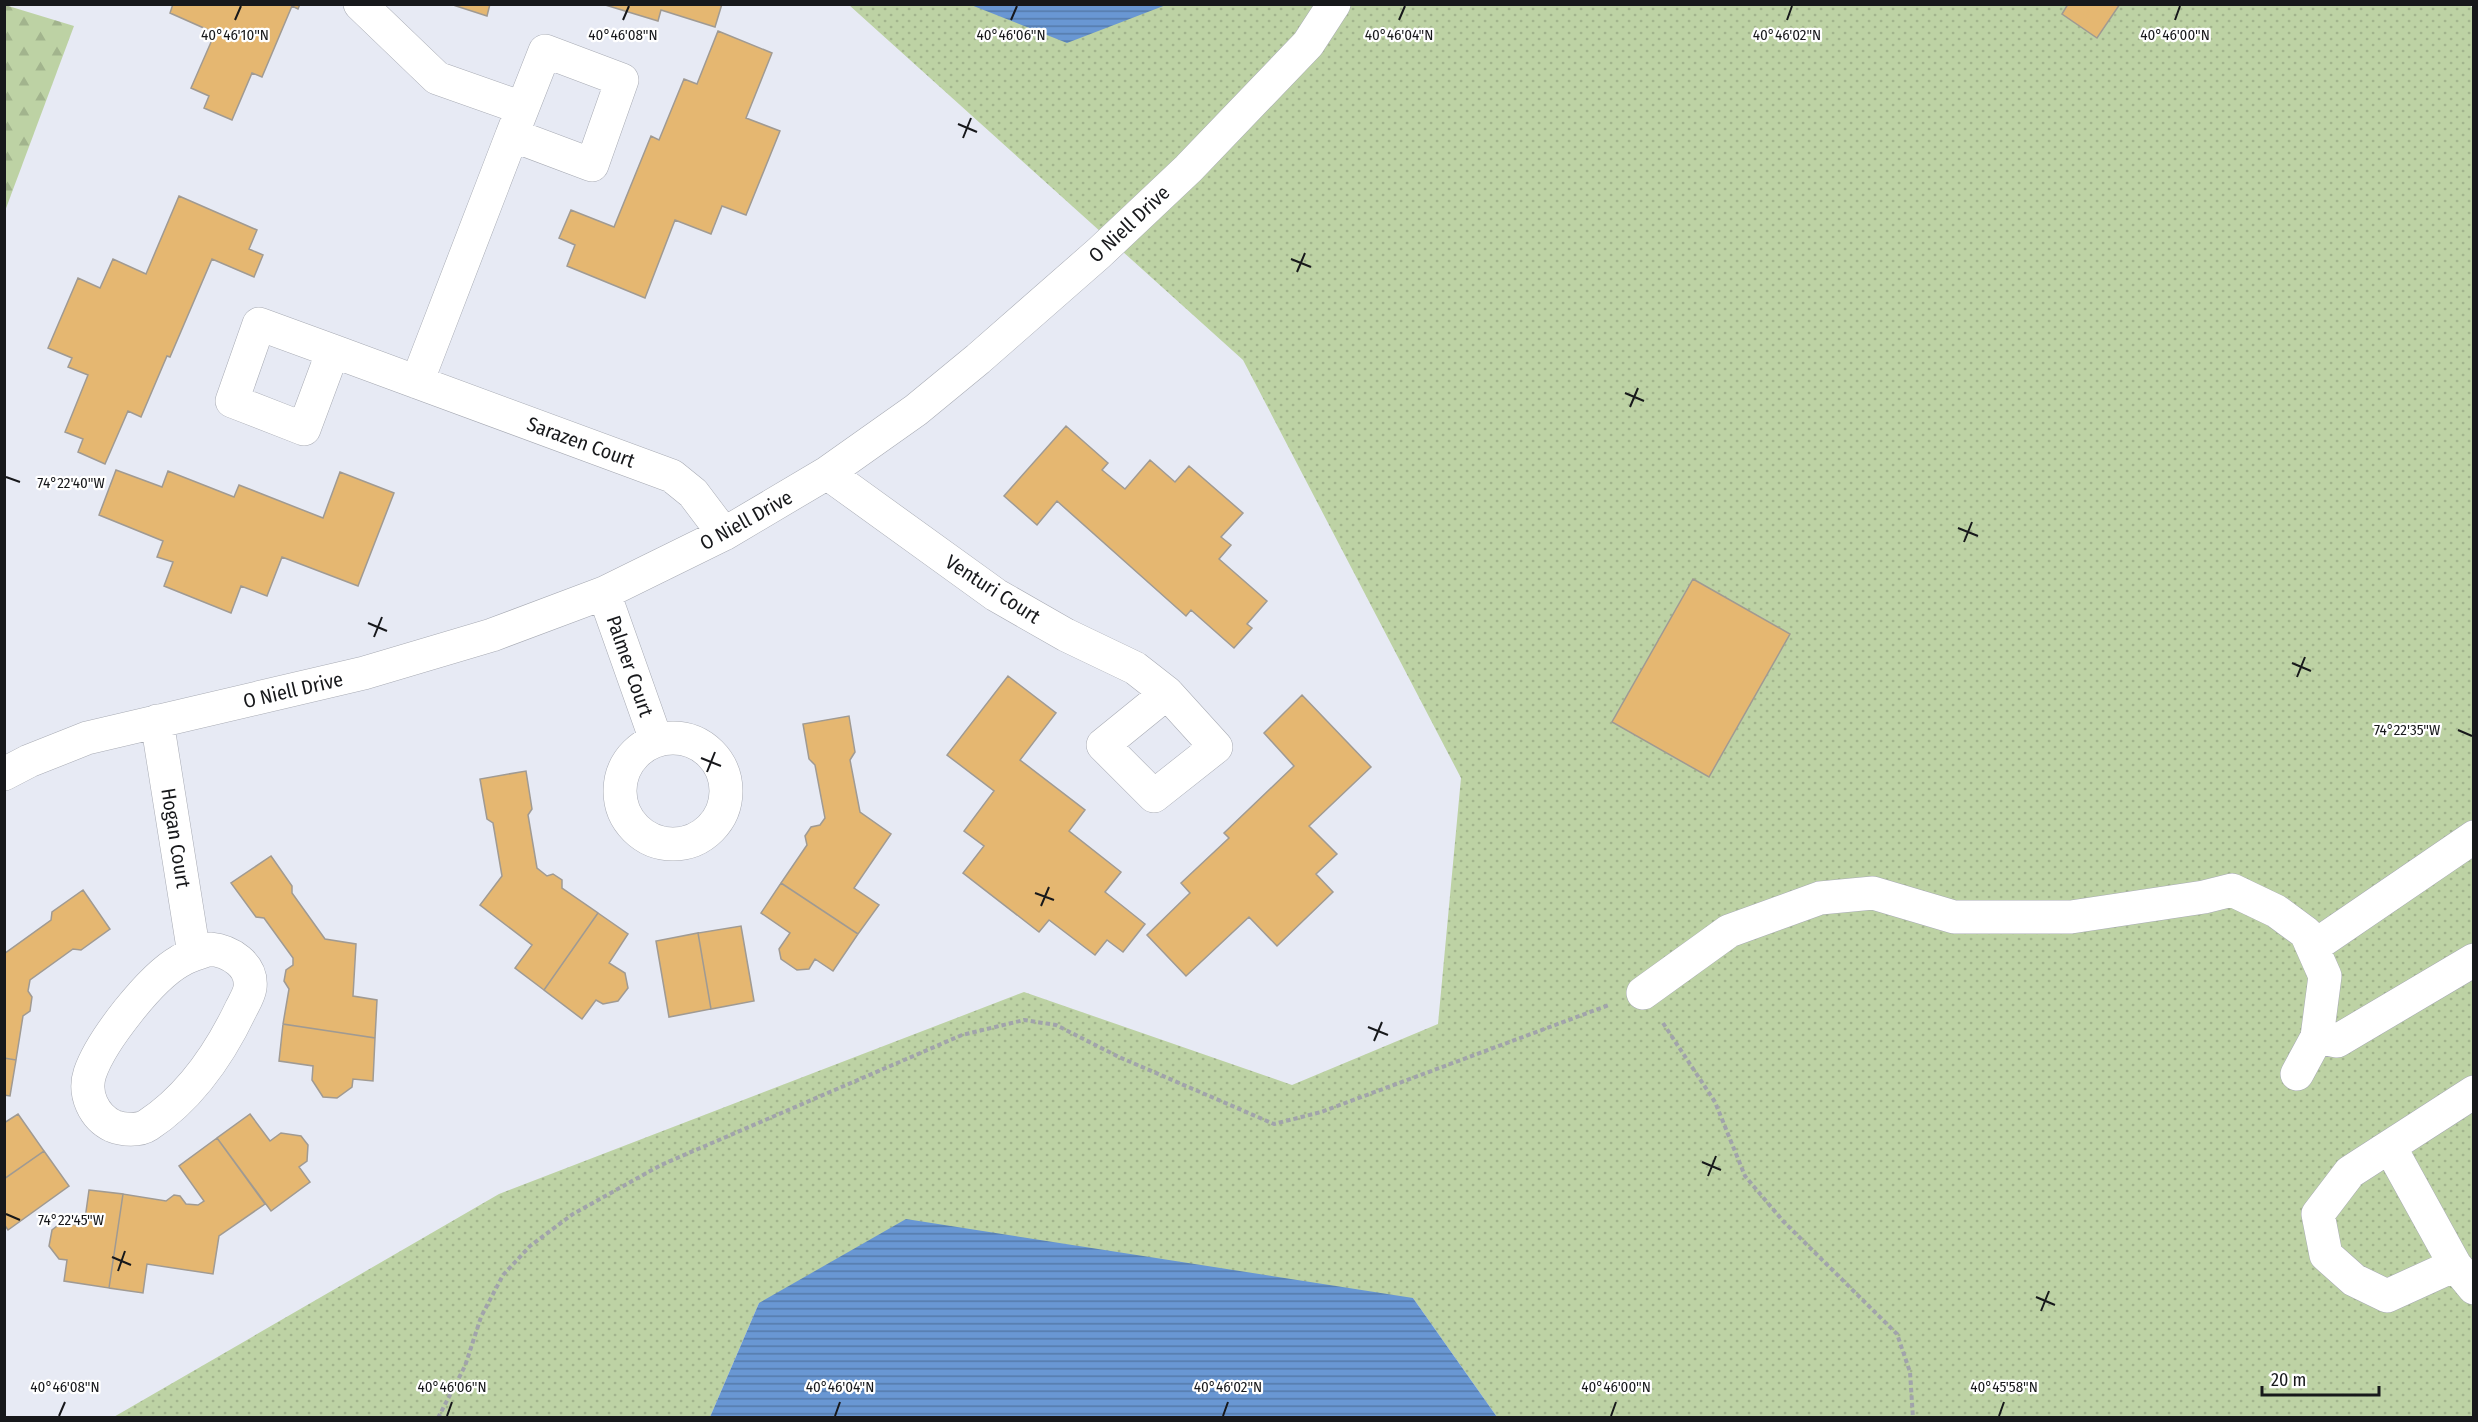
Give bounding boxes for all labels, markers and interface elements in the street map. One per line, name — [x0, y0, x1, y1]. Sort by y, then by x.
text: 40°46'10"N — [201, 26, 269, 44]
text: 40°46'08"N — [588, 26, 658, 44]
text: 40°46'06"N — [976, 26, 1046, 44]
text: 40°46'04"N — [1365, 26, 1433, 44]
text: 40°46'02"N — [1753, 26, 1821, 44]
text: 40°46'00"N — [2140, 26, 2210, 44]
street label: O Niell Drive — [1084, 180, 1174, 268]
street label: Sarazen Court — [524, 411, 639, 473]
text: 74°22'40"W — [37, 474, 105, 492]
street label: O Niell Drive — [696, 485, 796, 555]
street label: Venturi Court — [941, 549, 1045, 629]
street label: Palmer Court — [601, 612, 659, 720]
street label: O Niell Drive — [241, 667, 345, 713]
text: 74°22'35"W — [2374, 721, 2440, 739]
street label: Hogan Court — [156, 786, 196, 890]
text: 74°22'45"W — [38, 1211, 104, 1229]
scale bar — [2262, 1359, 2379, 1397]
text: 20 m — [2271, 1369, 2306, 1391]
text: 40°46'08"N — [30, 1378, 100, 1396]
text: 40°46'06"N — [417, 1378, 487, 1396]
text: 40°46'04"N — [806, 1378, 874, 1396]
text: 40°46'02"N — [1194, 1378, 1262, 1396]
text: 40°46'00"N — [1581, 1378, 1651, 1396]
text: 40°45'58"N — [1970, 1378, 2038, 1396]

